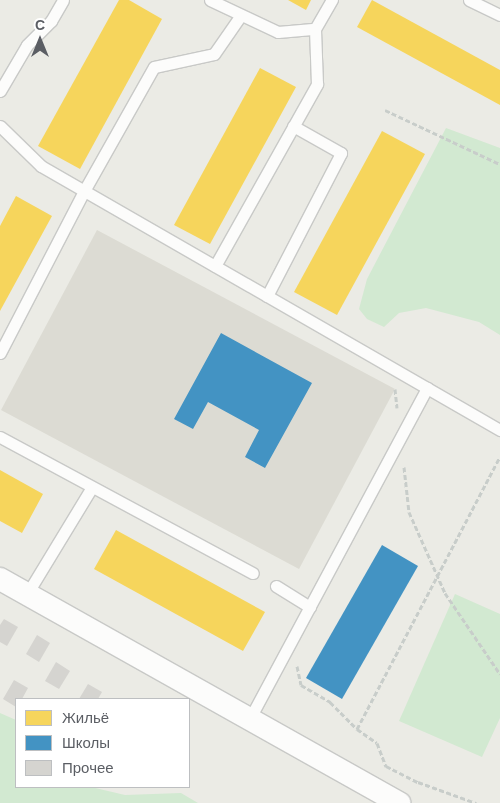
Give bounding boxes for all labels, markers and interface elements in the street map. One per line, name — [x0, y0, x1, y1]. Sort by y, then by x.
north arrow — [15, 15, 65, 65]
text: С — [35, 17, 45, 33]
legend — [15, 698, 190, 788]
text: Жильё — [62, 709, 109, 727]
text: Школы — [62, 734, 110, 752]
text: Прочее — [62, 759, 114, 777]

